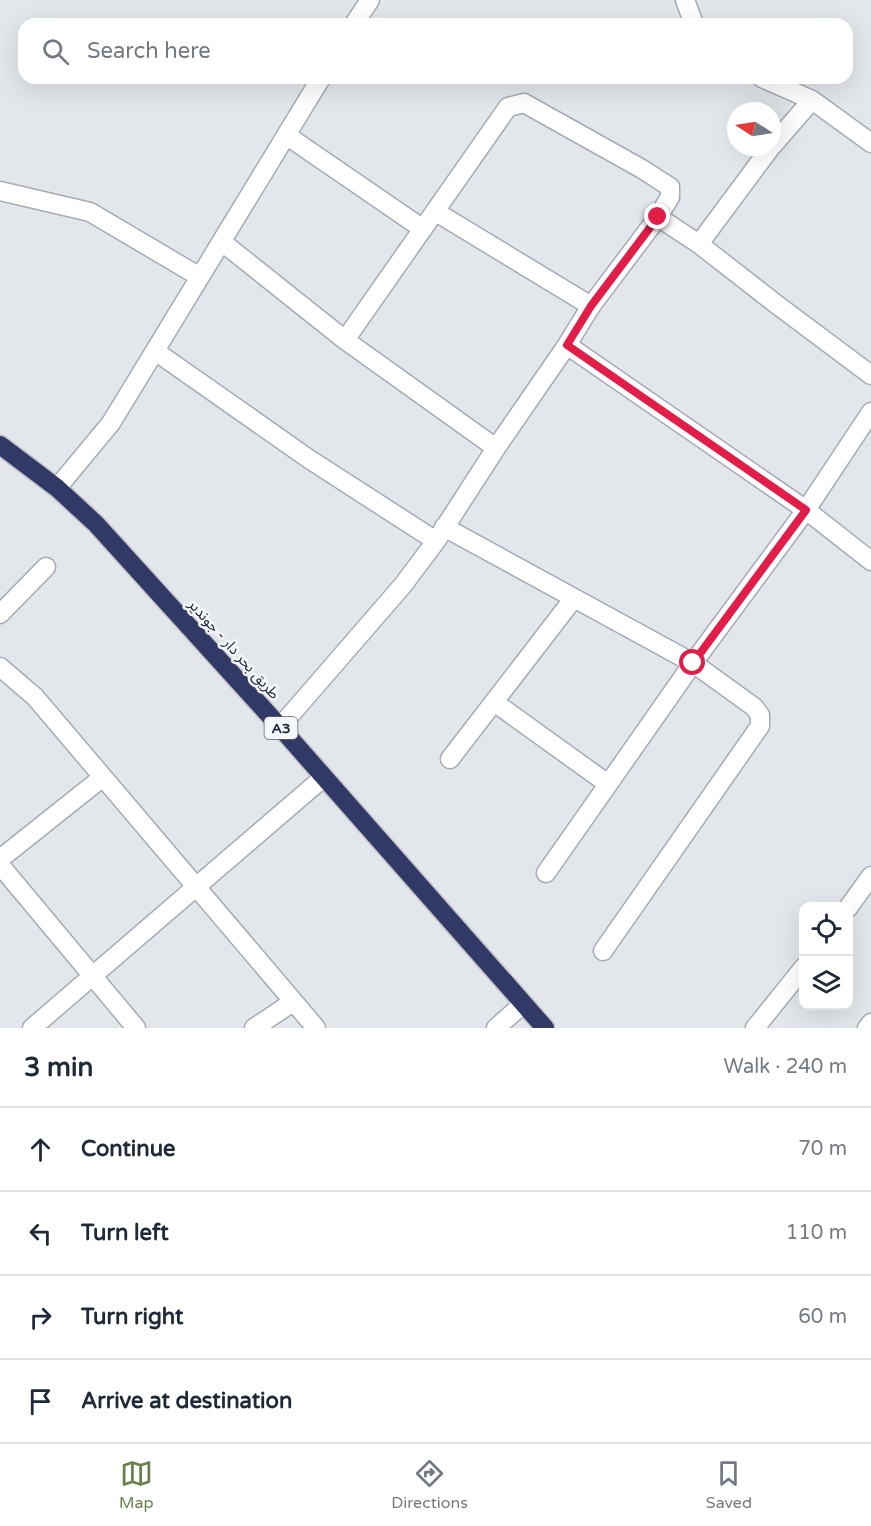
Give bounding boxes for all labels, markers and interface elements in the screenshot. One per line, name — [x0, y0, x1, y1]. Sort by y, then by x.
search box — [18, 18, 853, 84]
icon: search — [39, 35, 72, 68]
text: Search here — [87, 38, 211, 64]
north arrow — [727, 102, 781, 156]
route end — [644, 203, 670, 229]
street label: طريق بحر دار - جوندير — [183, 595, 284, 703]
route start — [679, 649, 705, 675]
road number: A3 — [264, 717, 298, 739]
map controls — [799, 902, 853, 1010]
button: locate — [799, 902, 853, 956]
button: layers — [799, 956, 853, 1010]
text: 3 min — [24, 1052, 93, 1083]
text: Walk · 240 m — [724, 1055, 847, 1079]
icon: ahead — [24, 1133, 57, 1166]
text: Continue — [81, 1136, 176, 1162]
text: 70 m — [798, 1137, 847, 1161]
icon: left — [24, 1217, 57, 1250]
text: Turn left — [81, 1220, 169, 1246]
text: 110 m — [786, 1221, 847, 1245]
icon: right — [24, 1301, 57, 1334]
text: Turn right — [81, 1304, 183, 1330]
text: 60 m — [798, 1305, 847, 1329]
icon: arrive — [24, 1385, 57, 1418]
text: Arrive at destination — [81, 1388, 292, 1414]
tab: Map — [119, 1457, 153, 1513]
tab: Directions — [391, 1457, 468, 1513]
tab: Saved — [706, 1457, 752, 1513]

